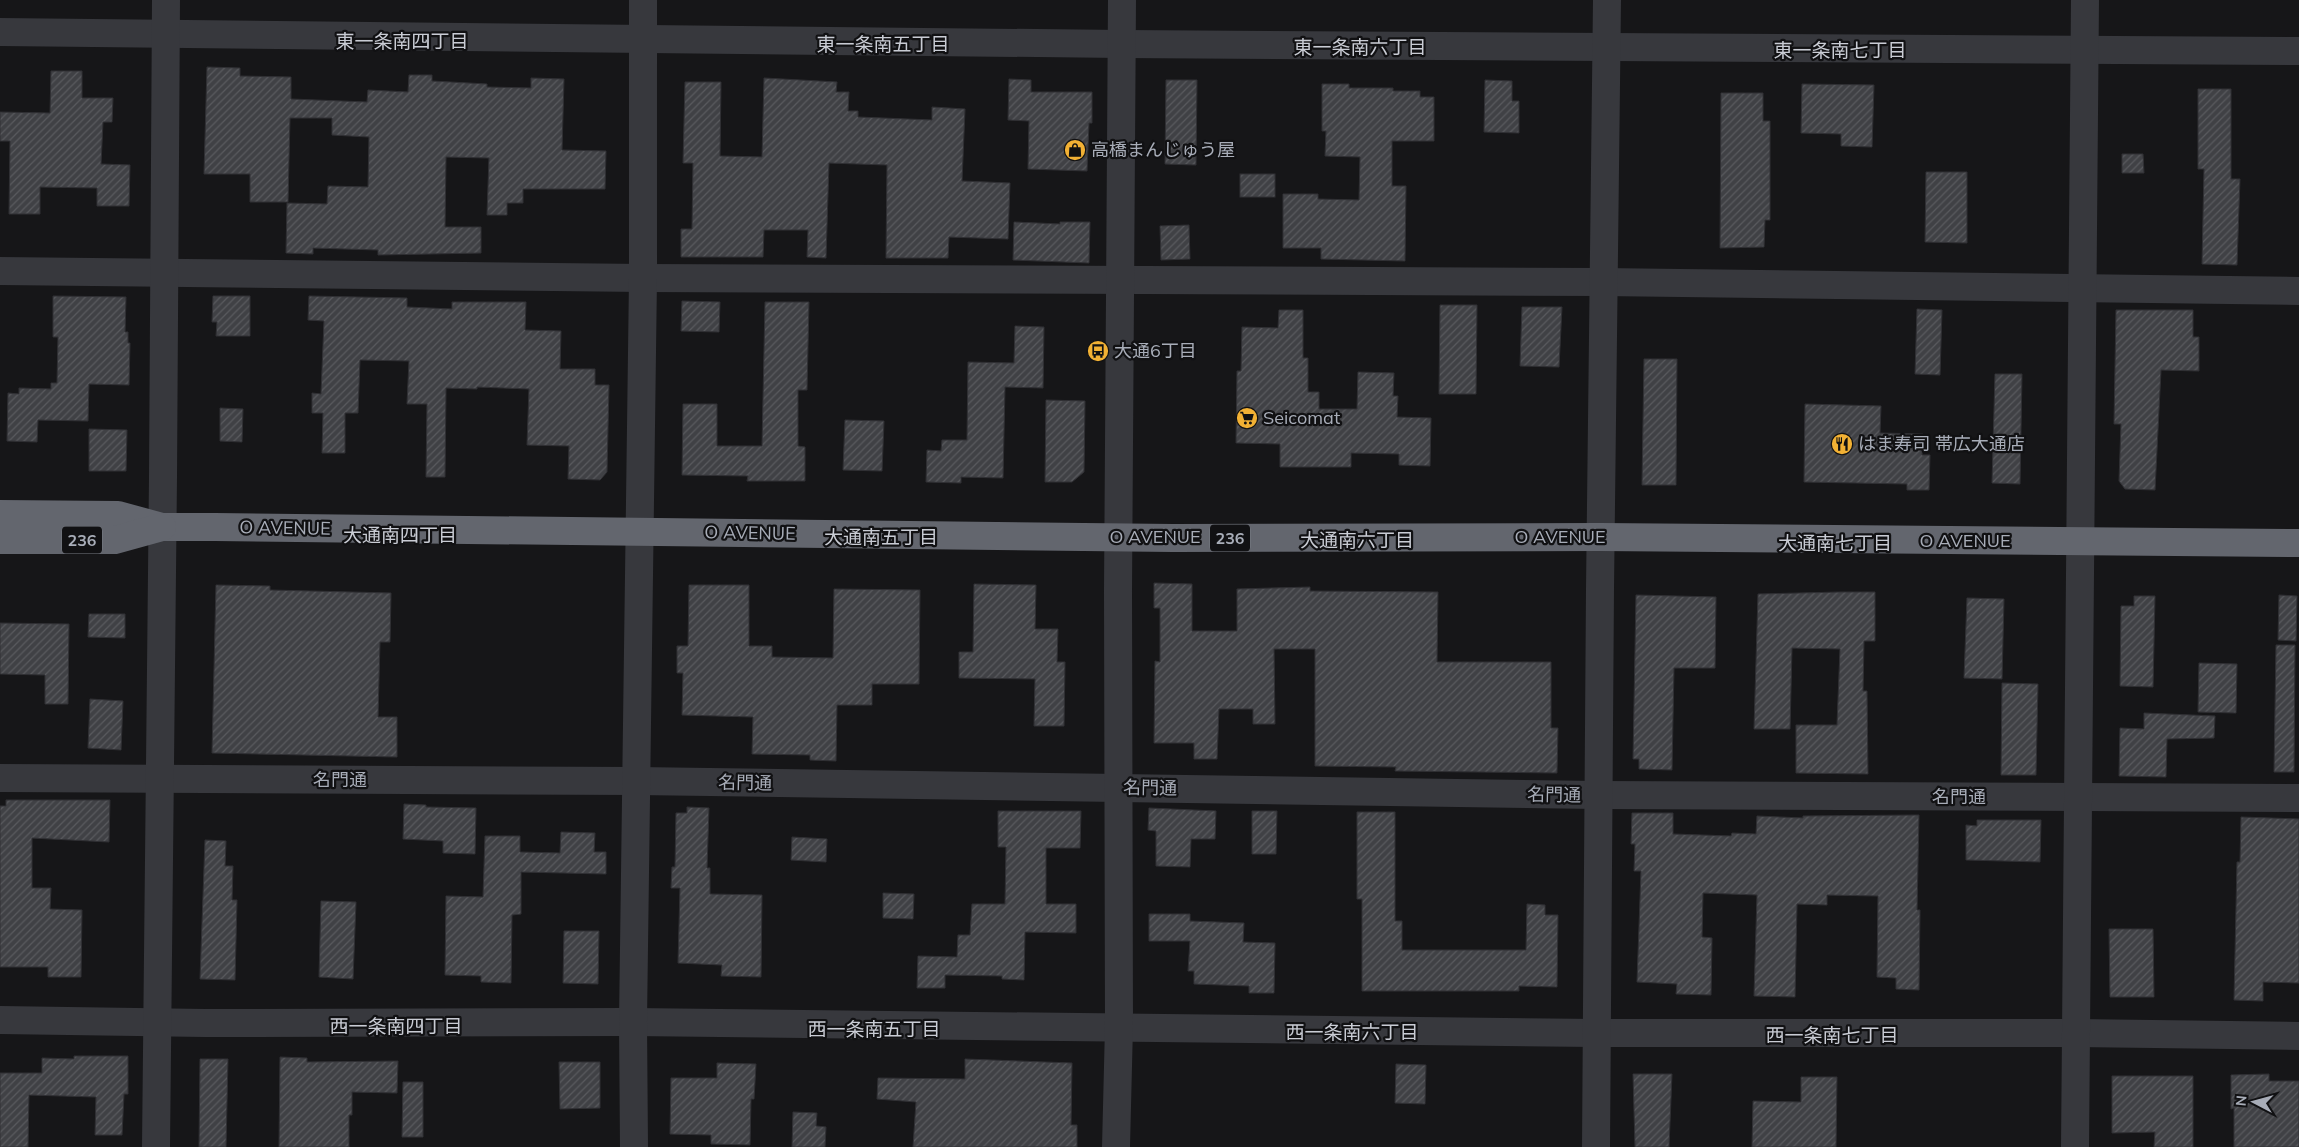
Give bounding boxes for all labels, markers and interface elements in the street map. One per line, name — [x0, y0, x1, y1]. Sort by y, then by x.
district label: 東一条南四丁目 — [335, 29, 469, 53]
district label: 東一条南五丁目 — [816, 32, 950, 56]
district label: 東一条南六丁目 — [1293, 35, 1427, 59]
district label: 東一条南七丁目 — [1773, 38, 1907, 62]
shop icon: 高橋まんじゅう屋 — [1063, 138, 1087, 162]
place label: 高橋まんじゅう屋 — [1091, 138, 1235, 161]
bus stop icon: 大通6丁目 — [1086, 339, 1110, 363]
place label: 大通6丁目 — [1114, 339, 1197, 362]
supermarket icon: Seicomat — [1235, 406, 1259, 430]
place label: Seicomat — [1263, 406, 1340, 429]
restaurant icon: はま寿司 帯広大通店 — [1830, 432, 1854, 456]
place label: はま寿司 帯広大通店 — [1858, 432, 2025, 455]
street label: O AVENUE — [239, 515, 331, 540]
street label: O AVENUE — [704, 520, 796, 545]
district label: 大通南四丁目 — [343, 523, 457, 547]
road number: 236 — [1210, 524, 1250, 552]
district label: 大通南五丁目 — [824, 525, 938, 549]
street label: O AVENUE — [1109, 525, 1201, 548]
street label: O AVENUE — [1514, 525, 1606, 548]
road number: 236 — [62, 526, 102, 554]
district label: 大通南六丁目 — [1300, 528, 1414, 552]
street label: O AVENUE — [1919, 529, 2011, 552]
district label: 大通南七丁目 — [1778, 531, 1892, 555]
street label: 名門通 — [313, 768, 367, 791]
street label: 名門通 — [718, 771, 772, 794]
street label: 名門通 — [1123, 776, 1177, 799]
street label: 名門通 — [1527, 783, 1581, 806]
street label: 名門通 — [1932, 785, 1986, 808]
district label: 西一条南四丁目 — [329, 1014, 463, 1038]
district label: 西一条南五丁目 — [807, 1017, 941, 1041]
district label: 西一条南六丁目 — [1285, 1020, 1419, 1044]
district label: 西一条南七丁目 — [1765, 1023, 1899, 1047]
north arrow — [2229, 1077, 2279, 1127]
text: N — [2232, 1094, 2251, 1107]

